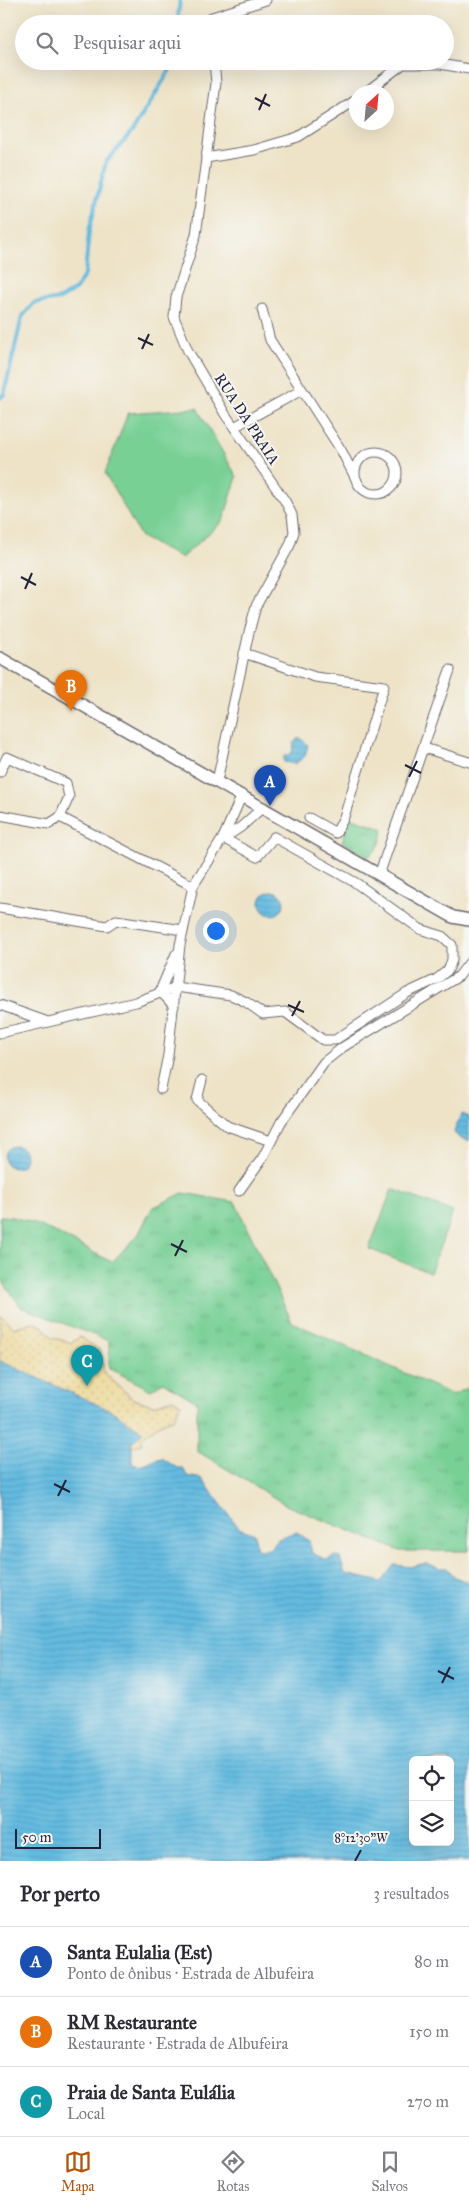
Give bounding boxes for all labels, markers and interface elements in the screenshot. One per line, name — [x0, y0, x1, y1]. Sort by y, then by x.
search box — [15, 15, 454, 70]
icon: search — [33, 29, 61, 57]
text: Pesquisar aqui — [73, 31, 181, 54]
north arrow — [349, 85, 394, 130]
street label: RUA DA PRAIA — [211, 370, 283, 468]
pin: B — [55, 670, 87, 711]
pin: A — [254, 765, 286, 806]
your location — [203, 918, 229, 944]
pin: C — [71, 1345, 103, 1386]
map controls — [409, 1756, 454, 1846]
button: locate — [409, 1756, 454, 1801]
button: layers — [409, 1801, 454, 1846]
scale bar — [15, 1826, 101, 1849]
text: 50 m — [22, 1829, 51, 1846]
text: 8°12'30"W — [334, 1831, 388, 1845]
text: Por perto — [20, 1881, 100, 1907]
text: 3 resultados — [374, 1884, 449, 1903]
text: Santa Eulalia (Est) — [67, 1941, 212, 1964]
text: A — [31, 1952, 41, 1971]
text: 80 m — [414, 1952, 449, 1971]
text: Ponto de ônibus · Estrada de Albufeira — [67, 1964, 314, 1983]
text: RM Restaurante — [67, 2011, 197, 2034]
text: B — [31, 2022, 41, 2041]
text: 150 m — [409, 2022, 449, 2041]
text: Restaurante · Estrada de Albufeira — [67, 2034, 288, 2053]
text: Praia de Santa Eulália — [67, 2081, 235, 2104]
text: C — [31, 2092, 41, 2111]
text: 270 m — [407, 2092, 449, 2111]
text: Local — [67, 2104, 105, 2123]
tab: Mapa — [61, 2148, 94, 2195]
tab: Rotas — [216, 2148, 249, 2195]
tab: Salvos — [371, 2148, 408, 2195]

